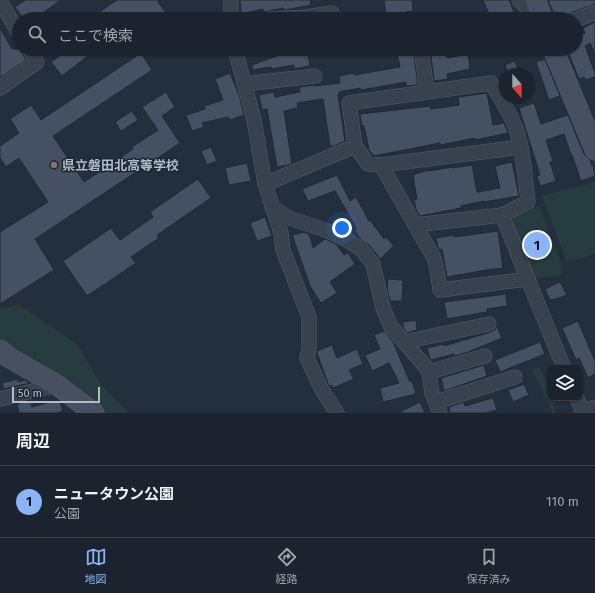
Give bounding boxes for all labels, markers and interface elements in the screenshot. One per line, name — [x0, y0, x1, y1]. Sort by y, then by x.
search box — [12, 12, 583, 56]
icon: search — [26, 23, 48, 45]
text: ここで検索 — [58, 27, 133, 45]
north arrow — [499, 68, 535, 104]
place label: 県立磐田北高等学校 — [62, 158, 179, 173]
marker: 県立磐田北高等学校 — [49, 160, 59, 170]
your location — [332, 218, 352, 238]
pin: 1 — [524, 230, 550, 260]
map controls — [547, 365, 583, 401]
button: layers — [547, 365, 583, 401]
scale bar — [12, 385, 100, 404]
text: 50 m — [18, 387, 42, 400]
text: 周辺 — [16, 431, 50, 452]
text: ニュータウン公園 — [54, 485, 174, 503]
text: 1 — [26, 494, 32, 509]
text: 110 m — [546, 494, 579, 509]
text: 公園 — [54, 506, 80, 521]
tab: 地図 — [85, 546, 107, 586]
tab: 経路 — [276, 546, 298, 586]
tab: 保存済み — [467, 546, 511, 586]

